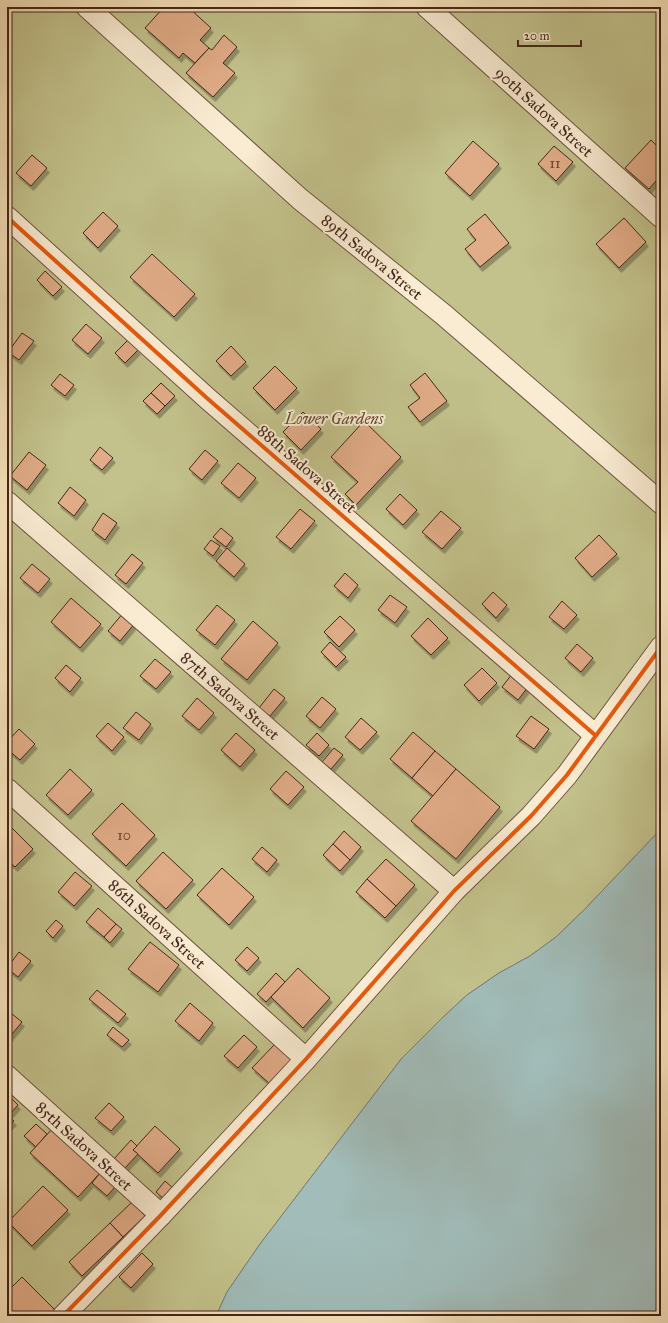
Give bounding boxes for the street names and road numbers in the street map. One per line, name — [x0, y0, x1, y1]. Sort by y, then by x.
street label: 90th Sadova Street — [491, 63, 597, 161]
street label: 89th Sadova Street — [318, 210, 427, 304]
street label: 88th Sadova Street — [254, 421, 361, 517]
street label: 87th Sadova Street — [177, 648, 284, 744]
street label: 86th Sadova Street — [104, 875, 210, 973]
street label: 85th Sadova Street — [32, 1098, 137, 1195]

